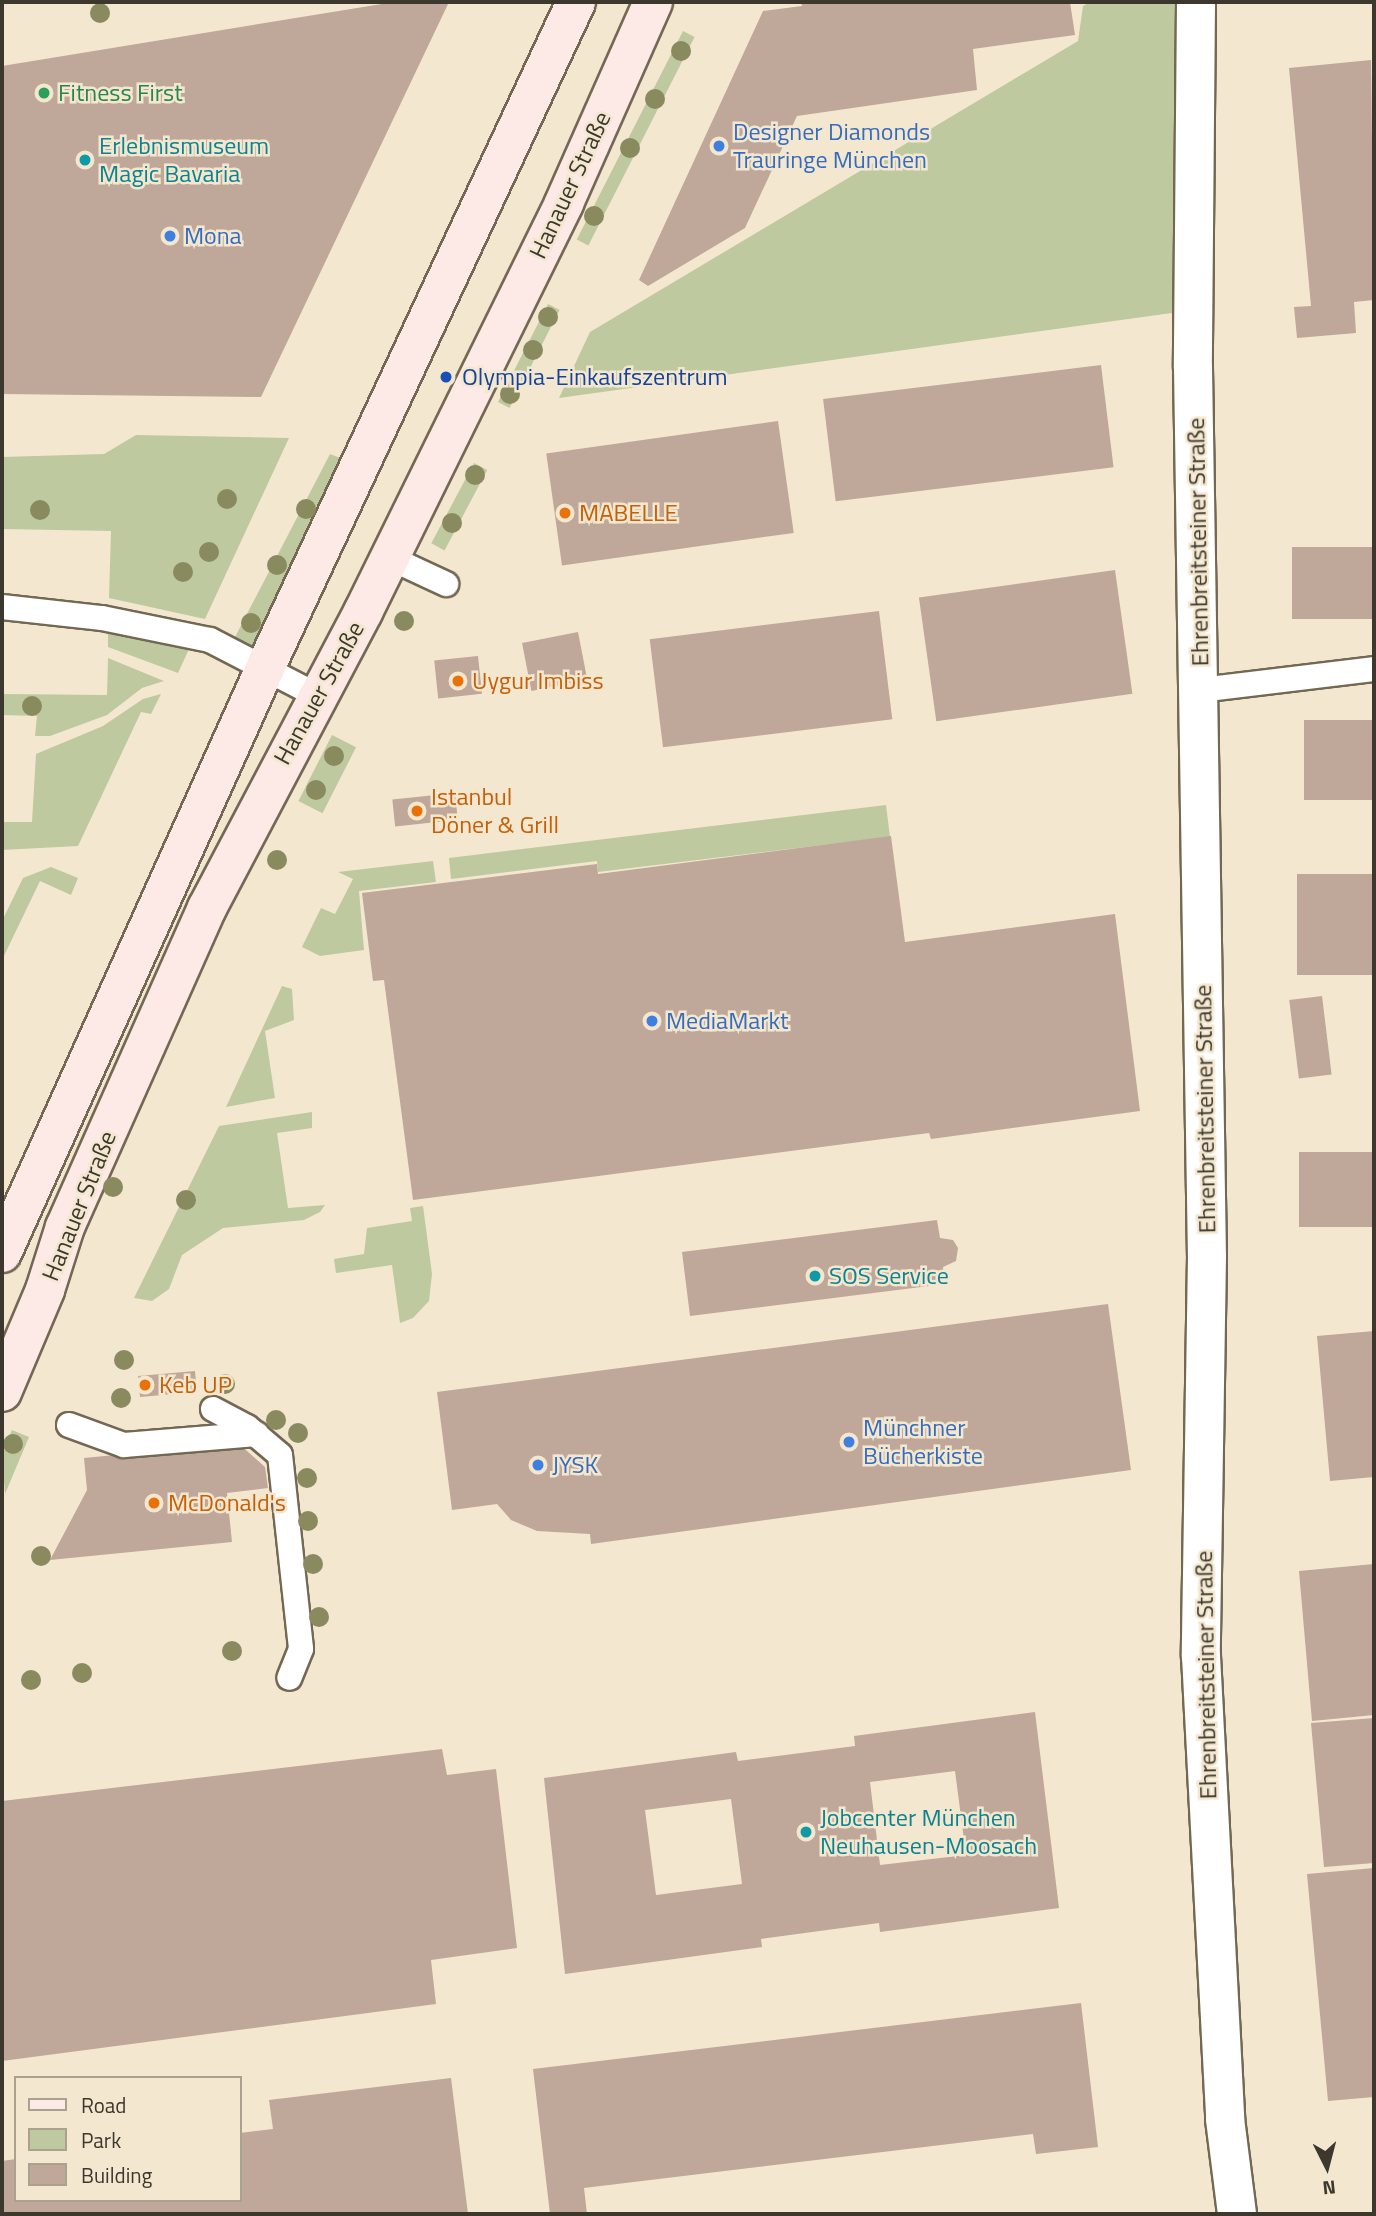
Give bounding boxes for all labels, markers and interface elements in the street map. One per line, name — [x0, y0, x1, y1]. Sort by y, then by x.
place label: Fitness First — [58, 79, 183, 107]
marker: Fitness First — [36, 85, 52, 101]
street label: Hanauer Straße — [523, 107, 617, 263]
place label: Designer Diamonds Trauringe München — [733, 118, 930, 174]
place label: Erlebnismuseum Magic Bavaria — [99, 132, 269, 188]
marker: Designer Diamonds Trauringe München — [711, 138, 727, 154]
marker: Erlebnismuseum Magic Bavaria — [77, 152, 93, 168]
place label: Mona — [184, 222, 242, 250]
marker: Mona — [162, 228, 178, 244]
place label: Olympia-Einkaufszentrum — [462, 363, 728, 391]
marker: Olympia-Einkaufszentrum — [436, 367, 456, 387]
street label: Ehrenbreitsteiner Straße — [1181, 417, 1215, 667]
place label: MABELLE — [579, 499, 678, 527]
marker: MABELLE — [557, 505, 573, 521]
street label: Hanauer Straße — [268, 616, 370, 770]
place label: Uygur Imbiss — [472, 667, 604, 695]
marker: Uygur Imbiss — [450, 673, 466, 689]
place label: Istanbul Döner & Grill — [431, 783, 559, 839]
marker: Istanbul Döner & Grill — [409, 803, 425, 819]
street label: Ehrenbreitsteiner Straße — [1188, 984, 1222, 1234]
place label: MediaMarkt — [666, 1007, 789, 1035]
marker: MediaMarkt — [644, 1013, 660, 1029]
street label: Hanauer Straße — [36, 1127, 122, 1285]
place label: SOS Service — [829, 1262, 949, 1290]
marker: SOS Service — [807, 1268, 823, 1284]
place label: Keb UP — [159, 1371, 232, 1399]
marker: Keb UP — [137, 1377, 153, 1393]
place label: Münchner Bücherkiste — [863, 1414, 983, 1470]
marker: Münchner Bücherkiste — [841, 1434, 857, 1450]
place label: JYSK — [552, 1451, 598, 1479]
marker: JYSK — [530, 1457, 546, 1473]
place label: McDonald's — [168, 1489, 286, 1517]
marker: McDonald's — [146, 1495, 162, 1511]
street label: Ehrenbreitsteiner Straße — [1189, 1550, 1223, 1800]
place label: Jobcenter München Neuhausen-Moosach — [820, 1804, 1037, 1860]
marker: Jobcenter München Neuhausen-Moosach — [798, 1824, 814, 1840]
legend — [14, 2076, 242, 2202]
text: Road — [81, 2089, 126, 2121]
text: Park — [81, 2124, 121, 2156]
north arrow — [1292, 2132, 1362, 2202]
text: Building — [81, 2159, 152, 2191]
text: N — [1321, 2173, 1337, 2203]

